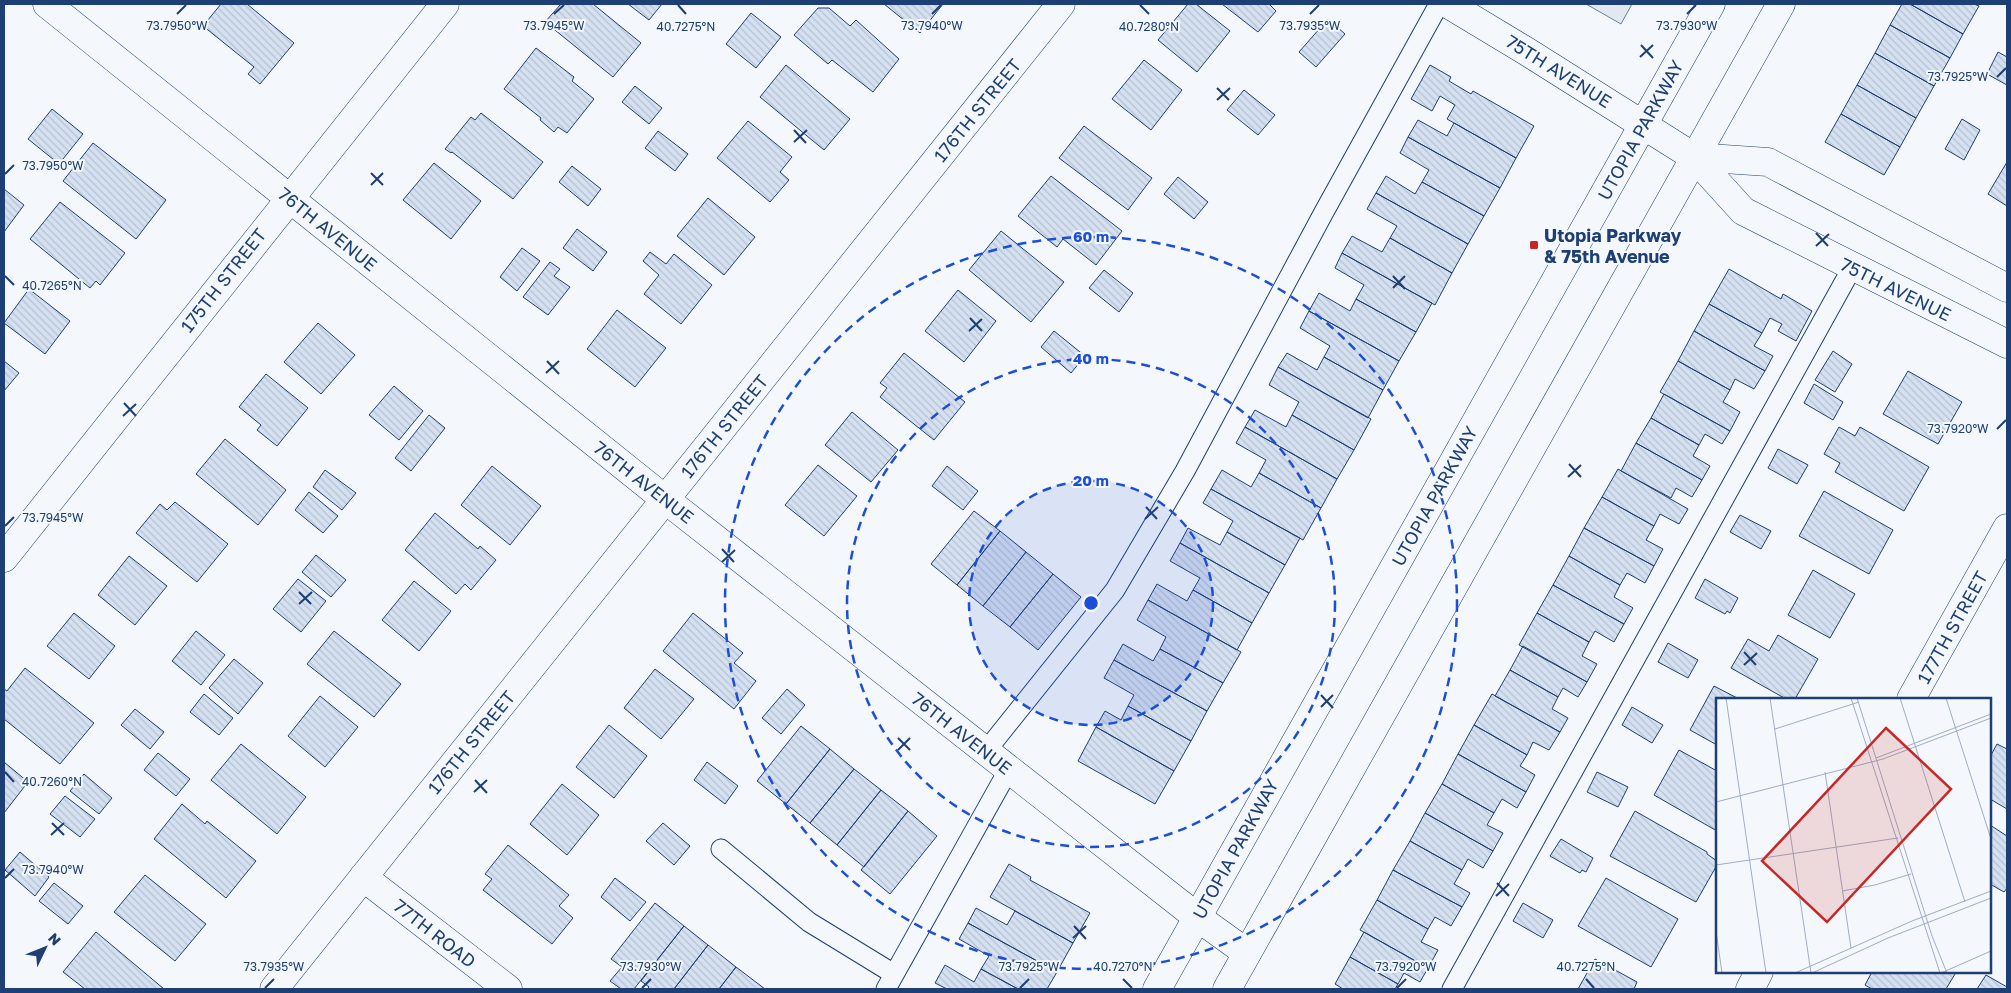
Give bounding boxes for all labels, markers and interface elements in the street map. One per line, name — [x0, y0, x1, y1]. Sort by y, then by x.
text: 73.7950°W — [146, 18, 208, 33]
text: 73.7945°W — [523, 18, 585, 33]
text: 73.7940°W — [901, 18, 963, 33]
text: 73.7935°W — [1280, 18, 1341, 33]
text: 73.7930°W — [1656, 18, 1718, 33]
text: 40.7275°N — [657, 19, 715, 34]
text: 40.7280°N — [1119, 19, 1179, 34]
street label: 75TH AVENUE — [1502, 30, 1616, 112]
street label: 176TH STREET — [929, 54, 1025, 166]
street label: UTOPIA PARKWAY — [1592, 56, 1688, 204]
text: 73.7925°W — [1928, 69, 1989, 84]
text: 73.7950°W — [22, 158, 84, 173]
street label: 76TH AVENUE — [274, 182, 382, 276]
street label: 175TH STREET — [176, 224, 270, 336]
place label: Utopia Parkway & 75th Avenue — [1544, 224, 1682, 267]
text: 60 m — [1073, 227, 1109, 245]
marker: Utopia Parkway & 75th Avenue — [1528, 239, 1540, 251]
street label: 75TH AVENUE — [1837, 253, 1955, 325]
text: 40.7265°N — [22, 278, 82, 293]
text: 40 m — [1073, 349, 1109, 367]
street label: 176TH STREET — [676, 370, 772, 482]
text: 73.7920°W — [1927, 421, 1989, 436]
street label: UTOPIA PARKWAY — [1386, 422, 1482, 570]
street label: 76TH AVENUE — [590, 436, 698, 528]
text: 20 m — [1073, 471, 1109, 489]
text: 73.7945°W — [22, 510, 84, 525]
street label: 177TH STREET — [1912, 567, 1992, 687]
centre of rings — [1082, 594, 1100, 612]
street label: 176TH STREET — [423, 686, 519, 798]
street label: 76TH AVENUE — [908, 687, 1016, 779]
inset map — [1716, 698, 1991, 973]
text: 40.7260°N — [22, 774, 82, 789]
street label: UTOPIA PARKWAY — [1187, 775, 1283, 923]
text: 73.7940°W — [22, 862, 84, 877]
street label: 77TH ROAD — [390, 894, 480, 972]
north arrow — [20, 923, 70, 973]
text: N — [45, 929, 65, 948]
text: 73.7935°W — [244, 959, 305, 974]
text: 73.7930°W — [620, 959, 682, 974]
text: 73.7925°W — [999, 959, 1060, 974]
text: 40.7270°N — [1093, 959, 1153, 974]
text: 73.7920°W — [1375, 959, 1437, 974]
text: 40.7275°N — [1557, 959, 1615, 974]

